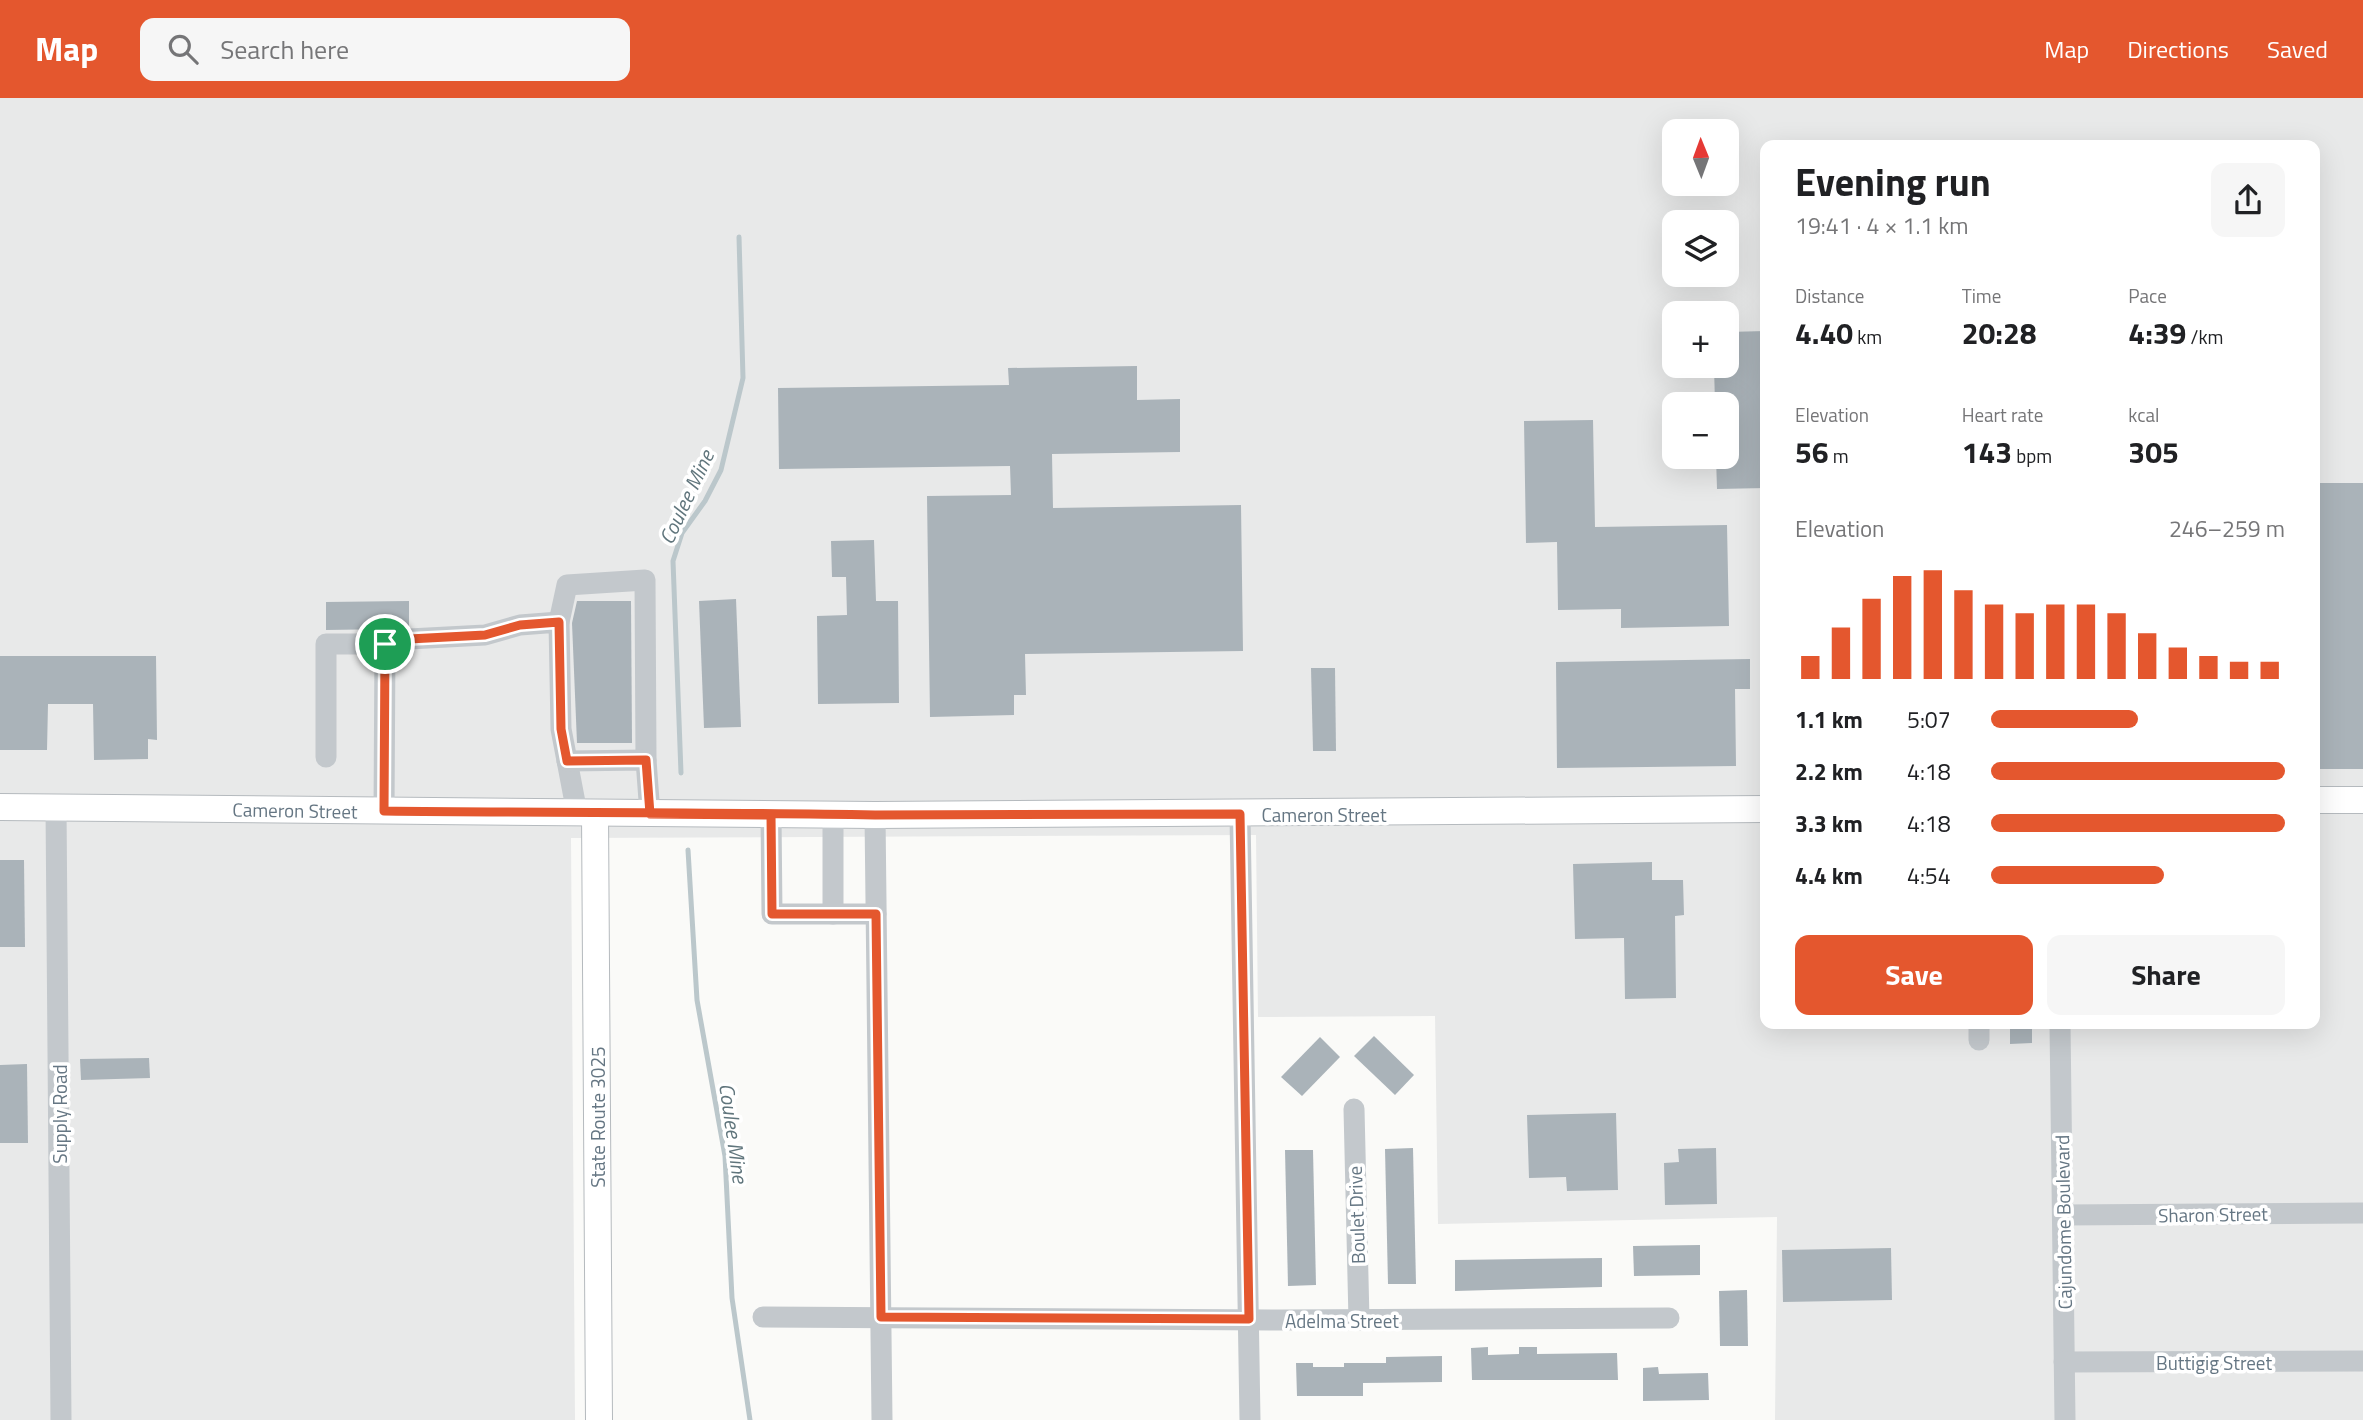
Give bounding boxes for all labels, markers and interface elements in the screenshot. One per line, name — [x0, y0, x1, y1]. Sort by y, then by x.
search box — [140, 18, 630, 81]
text: Map — [35, 24, 98, 74]
icon: search — [164, 30, 202, 68]
text: Search here — [220, 30, 349, 69]
text: Map — [2044, 31, 2089, 67]
text: Directions — [2127, 31, 2229, 67]
text: Saved — [2267, 31, 2328, 67]
north arrow — [1662, 119, 1740, 196]
map controls — [1662, 119, 1739, 469]
text: Evening run — [1795, 153, 1991, 211]
button: share — [2211, 163, 2285, 237]
text: 19:41 · 4 × 1.1 km — [1795, 208, 1969, 243]
button: layers — [1662, 210, 1739, 287]
text: Distance — [1795, 281, 1864, 310]
text: Time — [1962, 281, 2001, 310]
text: Pace — [2128, 281, 2167, 310]
button: + — [1662, 301, 1739, 378]
text: 4.40 — [1795, 310, 1853, 356]
text: 20:28 — [1962, 310, 2037, 356]
text: 4:39 — [2128, 310, 2186, 356]
text: km — [1853, 322, 1882, 351]
text: /km — [2186, 322, 2223, 351]
button: − — [1662, 392, 1739, 469]
text: Elevation — [1795, 400, 1869, 429]
text: Heart rate — [1962, 400, 2043, 429]
text: kcal — [2128, 400, 2159, 429]
text: 56 — [1795, 429, 1829, 475]
text: 143 — [1962, 429, 2012, 475]
text: 305 — [2128, 429, 2179, 475]
text: m — [1829, 441, 1849, 470]
text: bpm — [2012, 441, 2052, 470]
water label: Coulee Mine — [650, 443, 722, 549]
text: Elevation — [1795, 511, 1884, 546]
text: 246–259 m — [2169, 511, 2285, 546]
pin — [355, 614, 415, 674]
icon: arrive — [366, 625, 404, 663]
text: 1.1 km — [1795, 702, 1863, 737]
text: 5:07 — [1907, 702, 1951, 737]
text: 2.2 km — [1795, 754, 1863, 789]
text: 4:18 — [1907, 754, 1951, 789]
street label: Cameron Street — [232, 794, 358, 826]
street label: Cameron Street — [1261, 800, 1387, 829]
text: 3.3 km — [1795, 806, 1863, 841]
text: 4:18 — [1907, 806, 1951, 841]
text: 4.4 km — [1795, 858, 1863, 893]
text: 4:54 — [1907, 858, 1951, 893]
button: Save — [1795, 935, 2033, 1015]
button: Share — [2047, 935, 2285, 1015]
street label: State Route 3025 — [583, 1046, 612, 1188]
street label: Supply Road — [45, 1064, 74, 1164]
water label: Coulee Mine — [711, 1081, 757, 1186]
street label: Cajundome Boulevard — [2047, 1134, 2079, 1310]
street label: Boulet Drive — [1340, 1165, 1372, 1265]
street label: Sharon Street — [2158, 1199, 2268, 1229]
street label: Adelma Street — [1285, 1306, 1399, 1335]
street label: Buttigig Street — [2156, 1348, 2272, 1377]

